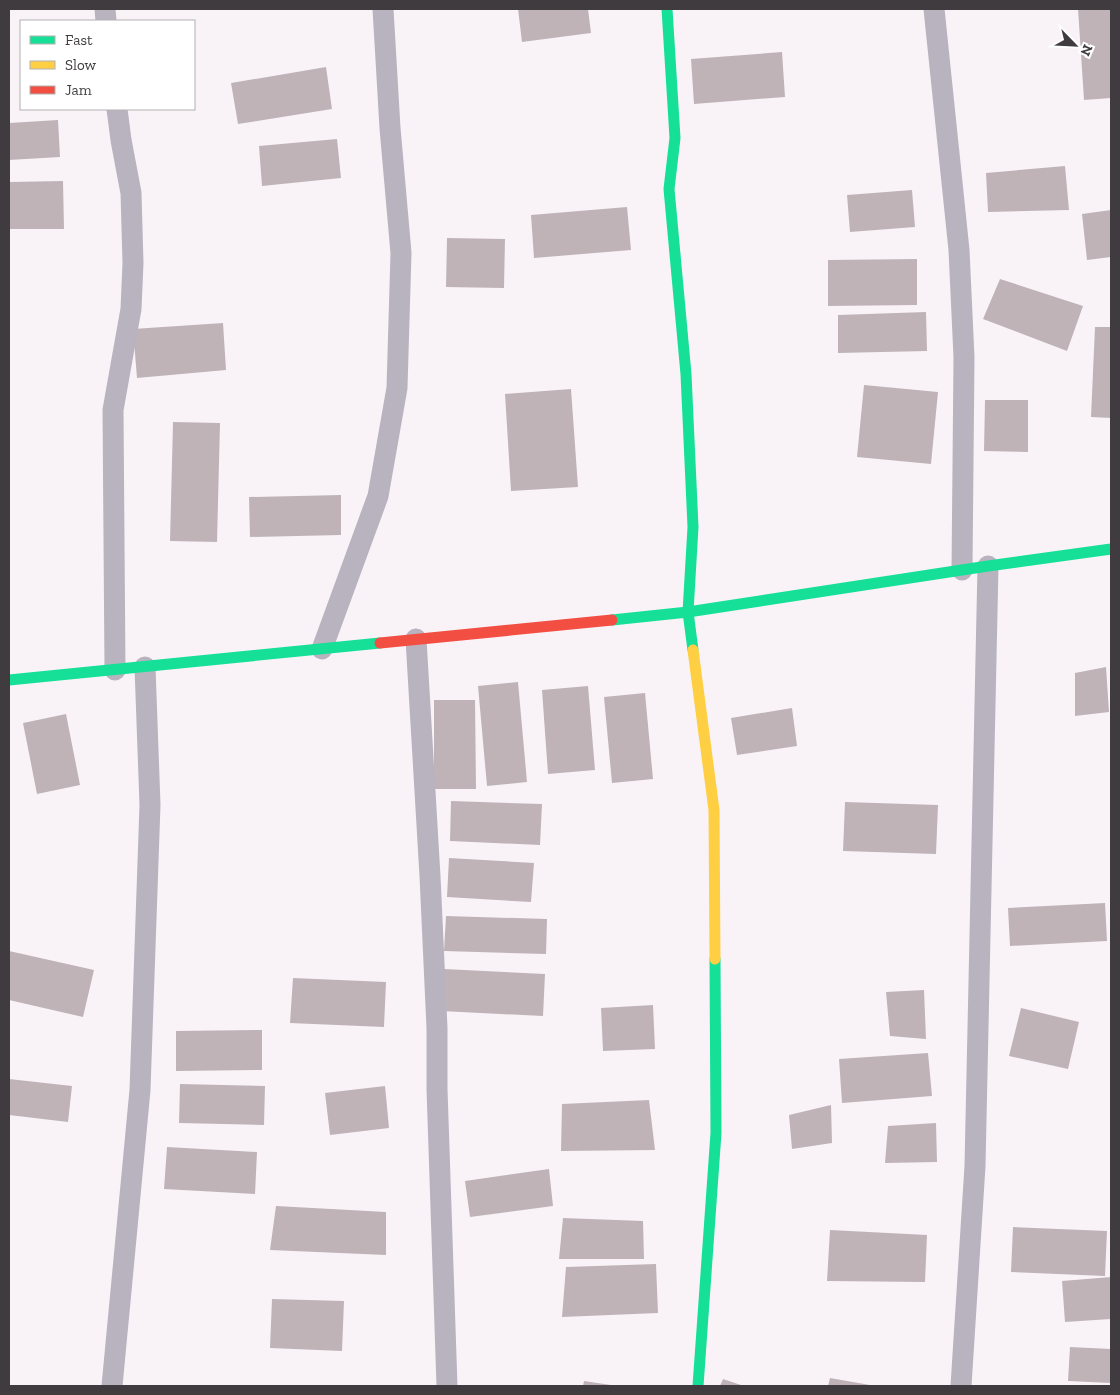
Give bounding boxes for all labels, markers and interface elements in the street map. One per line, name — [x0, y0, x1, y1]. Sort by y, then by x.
legend — [20, 20, 195, 110]
north arrow — [1050, 20, 1100, 70]
text: Fast — [65, 31, 93, 49]
text: N — [1076, 42, 1096, 59]
text: Slow — [65, 56, 97, 74]
text: Jam — [65, 81, 92, 99]

